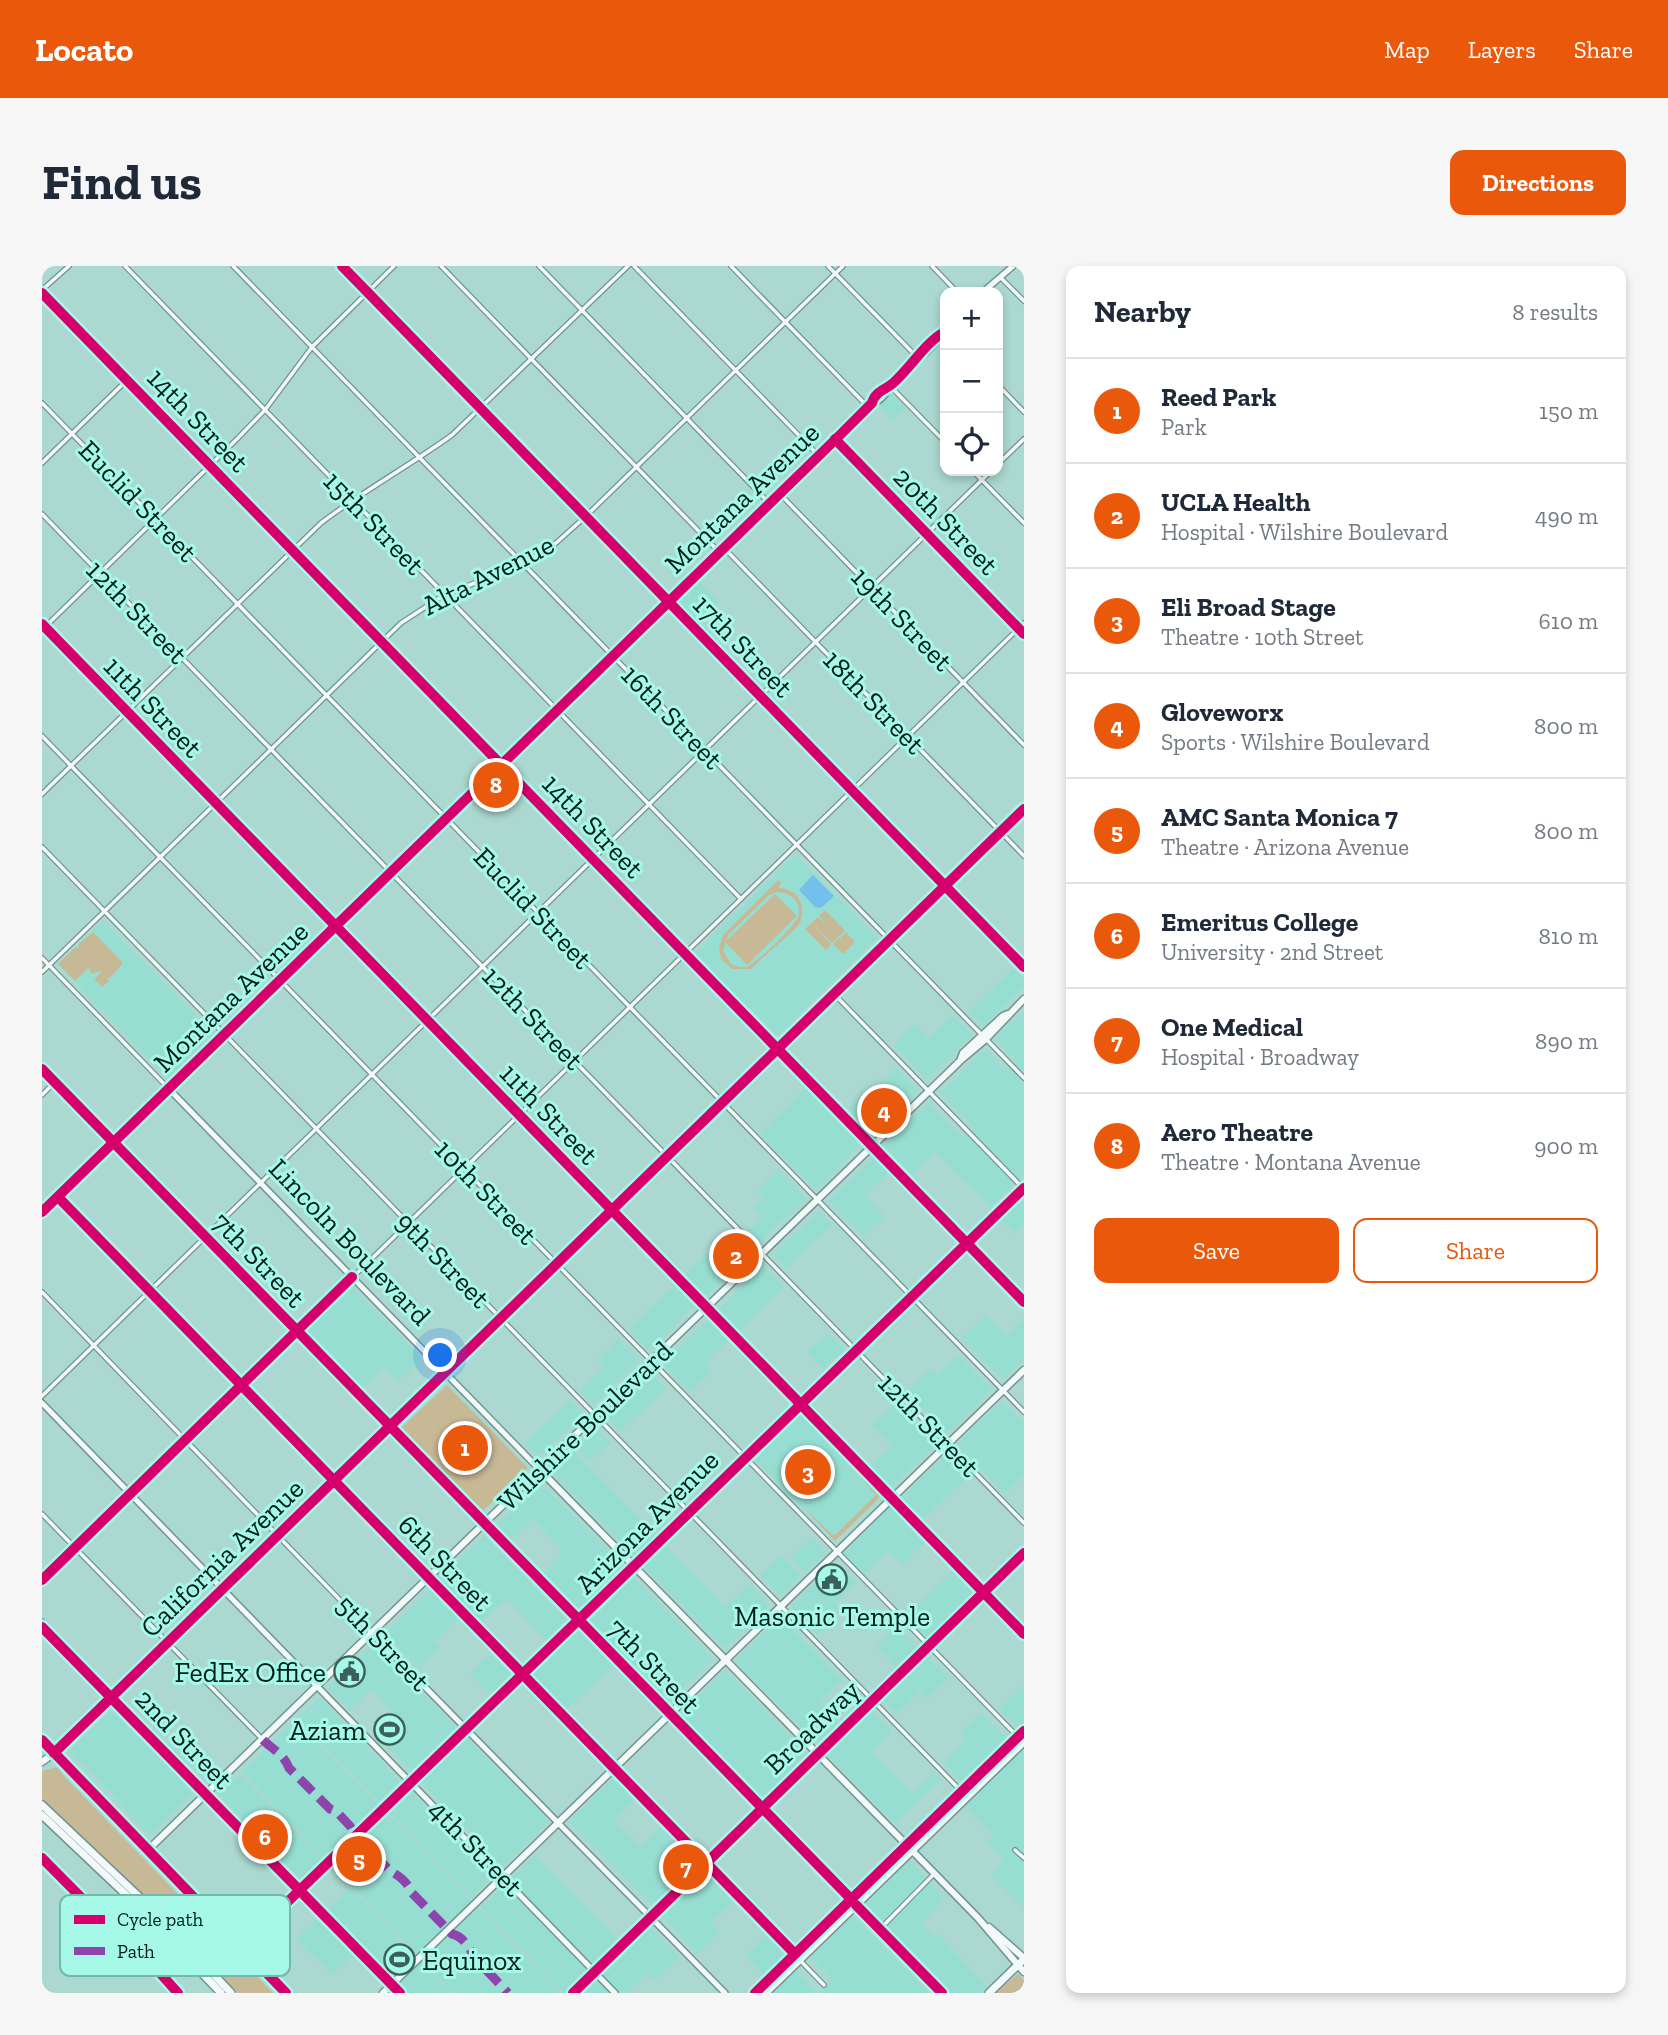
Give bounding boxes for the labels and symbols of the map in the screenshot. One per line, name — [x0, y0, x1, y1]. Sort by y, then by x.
street label: 14th Street — [140, 361, 256, 479]
street label: Montana Avenue — [658, 416, 826, 580]
street label: Euclid Street — [72, 433, 204, 569]
street label: 20th Street — [887, 460, 1006, 582]
street label: 15th Street — [317, 464, 432, 582]
street label: Alta Avenue — [416, 528, 560, 622]
street label: 12th Street — [80, 553, 195, 671]
street label: 19th Street — [844, 560, 960, 678]
street label: 17th Street — [686, 588, 800, 704]
street label: 18th Street — [816, 643, 932, 761]
street label: 11th Street — [97, 650, 210, 765]
street label: 16th Street — [614, 658, 730, 776]
pin: 8 — [473, 759, 519, 811]
street label: 14th Street — [535, 767, 651, 885]
street label: Euclid Street — [467, 840, 599, 976]
street label: Montana Avenue — [147, 915, 315, 1079]
street label: 12th Street — [476, 959, 591, 1077]
street label: 11th Street — [493, 1057, 606, 1172]
pin: 4 — [861, 1085, 907, 1137]
street label: 10th Street — [428, 1133, 544, 1252]
street label: Lincoln Boulevard — [262, 1152, 438, 1332]
street label: 9th Street — [389, 1205, 497, 1315]
street label: 7th Street — [206, 1206, 313, 1315]
pin: 2 — [713, 1230, 759, 1282]
street label: Wilshire Boulevard — [491, 1334, 679, 1518]
your location — [423, 1338, 457, 1372]
street label: 12th Street — [872, 1366, 987, 1484]
pin: 1 — [442, 1422, 488, 1474]
street label: Arizona Avenue — [569, 1444, 725, 1600]
pin: 3 — [785, 1446, 831, 1498]
street label: California Avenue — [134, 1472, 310, 1644]
street label: 6th Street — [391, 1508, 499, 1618]
public building icon: Masonic Temple — [815, 1562, 849, 1596]
street label: 5th Street — [329, 1588, 437, 1698]
place label: Masonic Temple — [734, 1600, 930, 1633]
street label: 7th Street — [601, 1612, 708, 1721]
public building icon: FedEx Office — [332, 1655, 366, 1689]
place label: FedEx Office — [174, 1656, 326, 1689]
street label: Broadway — [757, 1673, 867, 1781]
street label: 2nd Street — [128, 1682, 240, 1796]
sports icon: Aziam — [372, 1713, 406, 1747]
place label: Aziam — [289, 1714, 366, 1747]
street label: 4th Street — [422, 1793, 530, 1903]
pin: 6 — [242, 1811, 288, 1863]
pin: 5 — [336, 1833, 382, 1885]
pin: 7 — [663, 1841, 709, 1893]
legend — [60, 1895, 290, 1976]
text: Cycle path — [117, 1908, 203, 1931]
text: Path — [117, 1940, 155, 1963]
sports icon: Equinox — [382, 1943, 416, 1977]
place label: Equinox — [422, 1944, 521, 1977]

